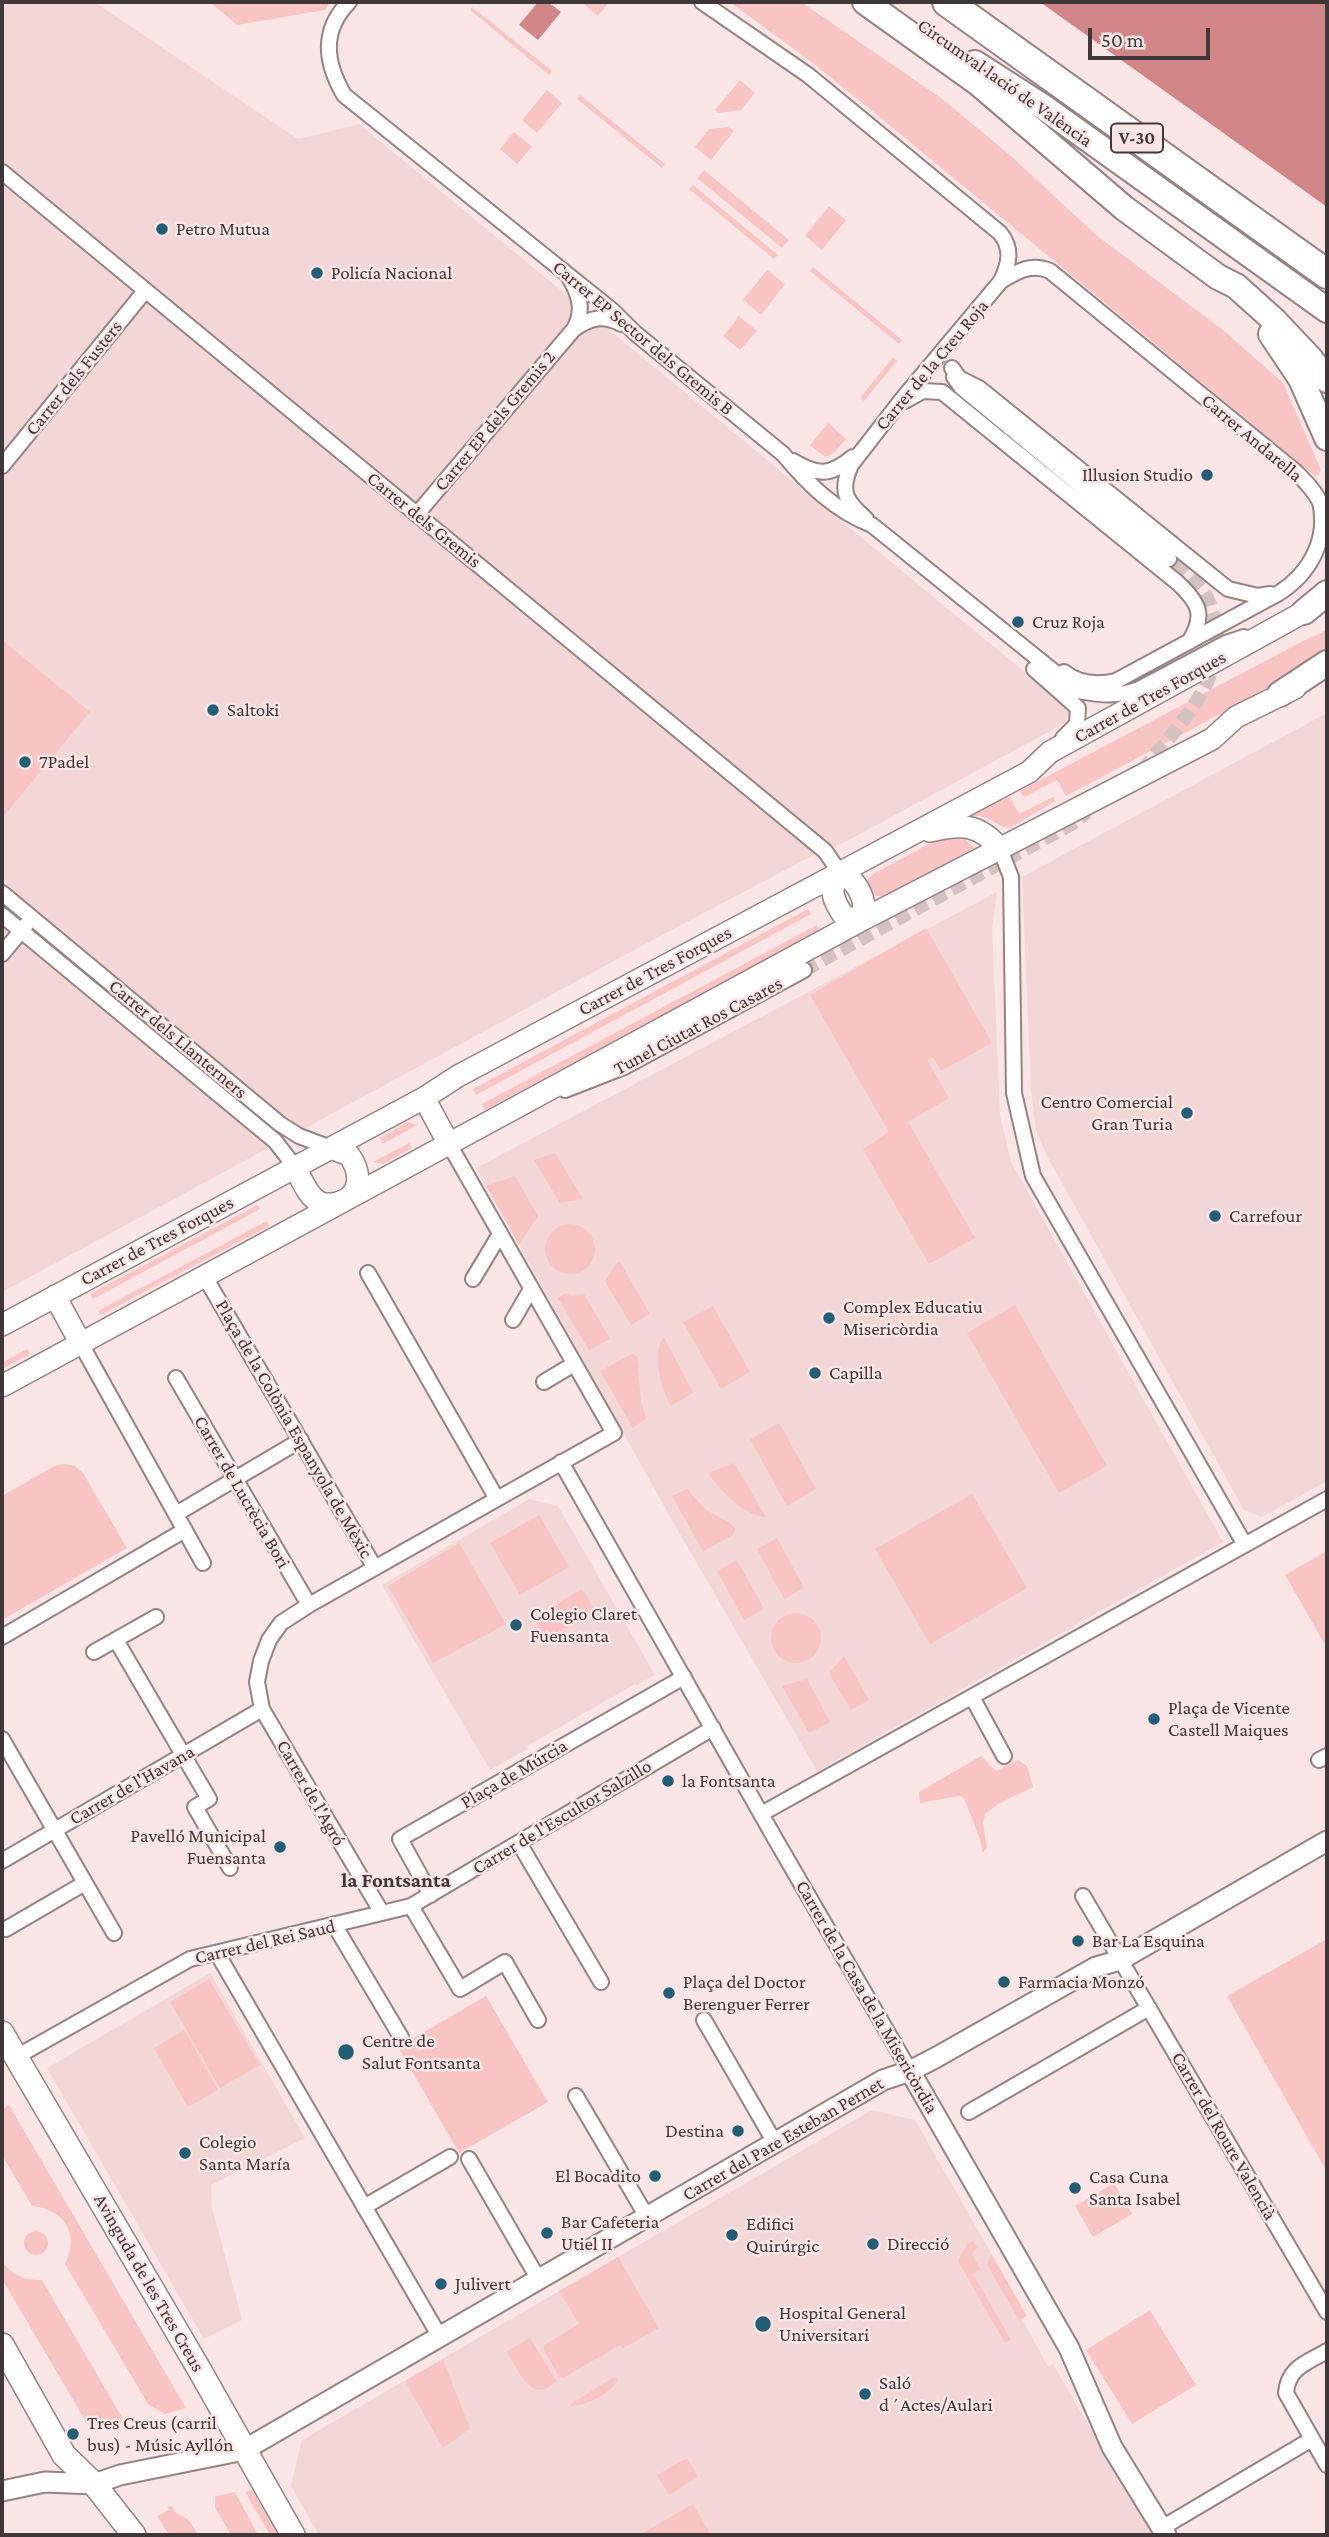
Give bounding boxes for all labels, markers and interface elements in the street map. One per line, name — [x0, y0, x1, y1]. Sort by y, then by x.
street label: Circumval·lació de València — [913, 14, 1097, 152]
scale bar — [1091, 14, 1214, 58]
text: 50 m — [1101, 28, 1144, 52]
road number: V-30 — [1111, 124, 1163, 153]
place label: Petro Mutua — [176, 218, 270, 240]
marker: Petro Mutua — [154, 221, 170, 237]
street label: Carrer EP Sector dels Gremis B — [548, 256, 738, 420]
place label: Policía Nacional — [331, 262, 452, 284]
marker: Policía Nacional — [309, 265, 325, 281]
street label: Carrer de la Creu Roja — [871, 295, 993, 435]
street label: Carrer dels Fusters — [21, 316, 127, 440]
street label: Carrer EP dels Gremis 2 — [430, 346, 560, 496]
street label: Carrer Andarella — [1197, 389, 1307, 487]
place label: Illusion Studio — [1082, 464, 1193, 486]
street label: Carrer dels Gremis — [362, 467, 486, 573]
marker: Illusion Studio — [1199, 467, 1215, 483]
place label: Cruz Roja — [1032, 611, 1105, 633]
marker: Cruz Roja — [1010, 614, 1026, 630]
street label: Carrer de Tres Forques — [1070, 646, 1230, 748]
place label: Saltoki — [227, 699, 279, 721]
marker: Saltoki — [205, 702, 221, 718]
place label: 7Padel — [39, 751, 89, 773]
marker: 7Padel — [17, 754, 33, 770]
street label: Carrer de Tres Forques — [575, 921, 735, 1021]
street label: Tunel Ciutat Ros Casares — [610, 972, 786, 1080]
street label: Carrer dels Llanterners — [104, 975, 252, 1103]
place label: Centro Comercial Gran Turia — [1041, 1091, 1173, 1135]
marker: Centro Comercial Gran Turia — [1179, 1105, 1195, 1121]
street label: Carrer de Tres Forques — [77, 1191, 237, 1291]
place label: Carrefour — [1229, 1205, 1302, 1227]
marker: Carrefour — [1207, 1208, 1223, 1224]
street label: Plaça de la Colònia Espanyola de Mèxic — [210, 1296, 378, 1562]
place label: Complex Educatiu Misericòrdia — [843, 1296, 983, 1340]
marker: Complex Educatiu Misericòrdia — [821, 1310, 837, 1326]
place label: Capilla — [829, 1362, 883, 1384]
marker: Capilla — [807, 1365, 823, 1381]
street label: Carrer de Lucrècia Bori — [189, 1412, 295, 1572]
place label: Colegio Claret Fuensanta — [530, 1603, 637, 1647]
marker: Colegio Claret Fuensanta — [508, 1617, 524, 1633]
place label: Plaça de Vicente Castell Maiques — [1168, 1697, 1290, 1741]
marker: Plaça de Vicente Castell Maiques — [1146, 1711, 1162, 1727]
street label: Plaça de Múrcia — [457, 1734, 571, 1814]
street label: Carrer de l'Agró — [272, 1736, 350, 1850]
street label: Carrer de l'Havana — [65, 1740, 199, 1830]
street label: Carrer de l'Escultor Salzillo — [468, 1755, 656, 1879]
place label: la Fontsanta — [682, 1770, 775, 1792]
marker: la Fontsanta — [660, 1773, 676, 1789]
place label: Pavelló Municipal Fuensanta — [130, 1825, 266, 1869]
marker: Pavelló Municipal Fuensanta — [272, 1839, 288, 1855]
district label: la Fontsanta — [341, 1868, 451, 1894]
street label: Carrer de la Casa de la Misericòrdia — [791, 1876, 943, 2118]
street label: Carrer del Rei Saud — [193, 1915, 337, 1969]
place label: Bar La Esquina — [1092, 1930, 1205, 1952]
marker: Bar La Esquina — [1070, 1933, 1086, 1949]
place label: Plaça del Doctor Berenguer Ferrer — [683, 1971, 810, 2015]
place label: Farmacia Monzó — [1018, 1971, 1145, 1993]
marker: Farmacia Monzó — [996, 1974, 1012, 1990]
marker: Plaça del Doctor Berenguer Ferrer — [661, 1985, 677, 2001]
place label: Centre de Salut Fontsanta — [362, 2030, 481, 2074]
marker: Centre de Salut Fontsanta — [336, 2042, 356, 2062]
street label: Carrer del Roure Valencià — [1166, 2048, 1282, 2224]
street label: Carrer del Pare Esteban Pernet — [678, 2072, 888, 2206]
place label: Destina — [665, 2120, 724, 2142]
marker: Destina — [730, 2123, 746, 2139]
place label: Colegio Santa María — [199, 2131, 291, 2175]
marker: Colegio Santa María — [177, 2145, 193, 2161]
place label: El Bocadito — [555, 2165, 641, 2187]
place label: Casa Cuna Santa Isabel — [1089, 2166, 1181, 2210]
marker: El Bocadito — [647, 2168, 663, 2184]
marker: Casa Cuna Santa Isabel — [1067, 2180, 1083, 2196]
street label: Avinguda de les Tres Creus — [89, 2190, 209, 2376]
place label: Bar Cafeteria Utiel II — [561, 2211, 659, 2255]
place label: Edifici Quirúrgic — [746, 2213, 819, 2257]
marker: Bar Cafeteria Utiel II — [539, 2225, 555, 2241]
marker: Edifici Quirúrgic — [724, 2227, 740, 2243]
place label: Direcció — [887, 2233, 949, 2255]
marker: Direcció — [865, 2236, 881, 2252]
place label: Julivert — [455, 2273, 511, 2295]
marker: Julivert — [433, 2276, 449, 2292]
place label: Hospital General Universitari — [779, 2302, 906, 2346]
marker: Hospital General Universitari — [753, 2314, 773, 2334]
place label: Saló d´Actes/Aulari — [879, 2372, 993, 2416]
marker: Saló d´Actes/Aulari — [857, 2386, 873, 2402]
place label: Tres Creus (carril bus) - Músic Ayllón — [87, 2412, 233, 2456]
marker: Tres Creus (carril bus) - Músic Ayllón — [65, 2426, 81, 2442]

